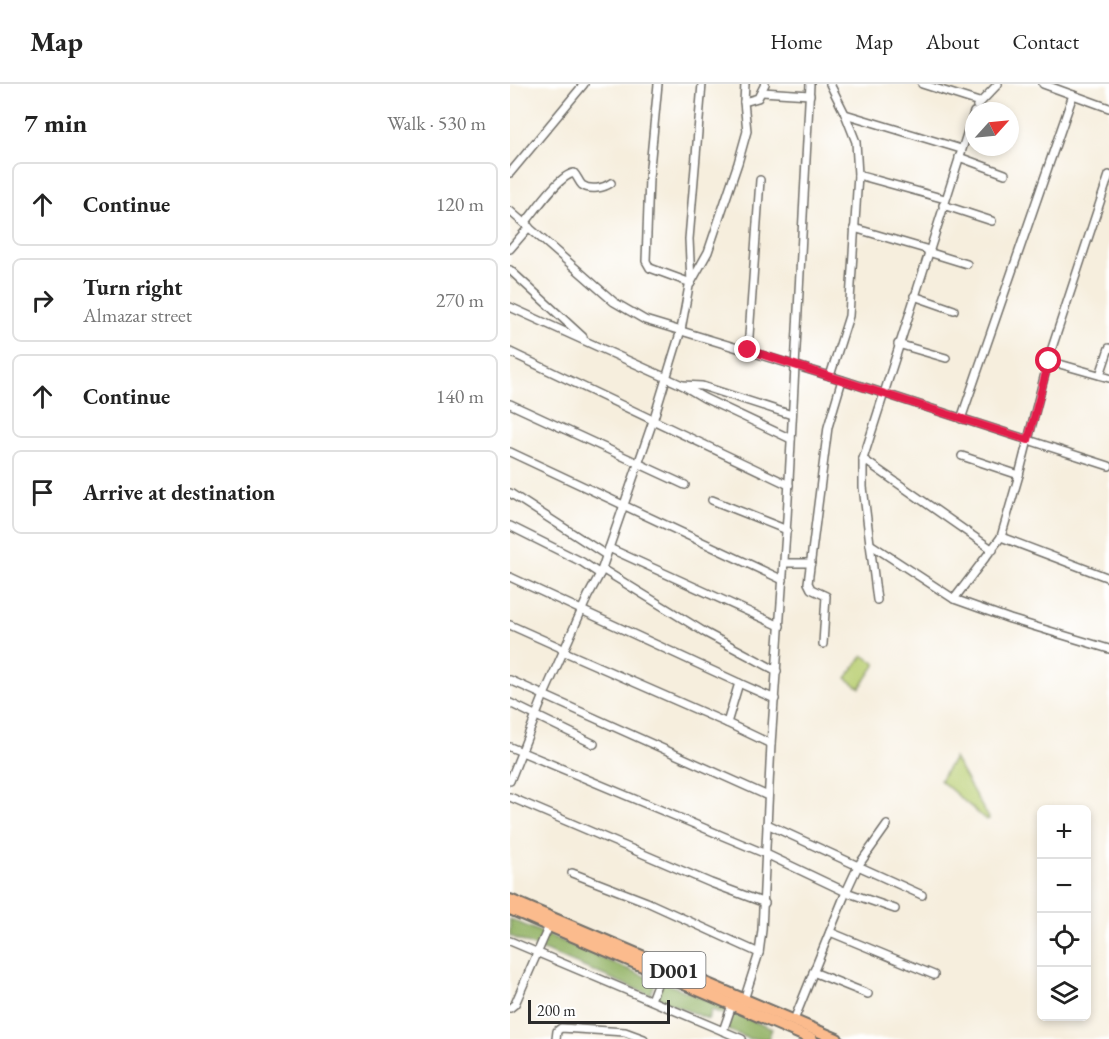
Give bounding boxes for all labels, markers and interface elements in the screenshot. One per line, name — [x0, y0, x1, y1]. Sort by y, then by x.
text: Map — [30, 23, 83, 59]
text: Home — [770, 28, 822, 55]
text: Map — [855, 28, 893, 55]
text: About — [926, 28, 979, 55]
text: Contact — [1012, 28, 1079, 55]
north arrow — [965, 102, 1019, 156]
text: 7 min — [24, 106, 87, 140]
text: Walk · 530 m — [387, 110, 486, 136]
icon: ahead — [26, 188, 59, 221]
text: Continue — [83, 190, 170, 219]
text: 120 m — [436, 191, 484, 217]
text: Turn right — [83, 273, 182, 302]
icon: right — [26, 284, 59, 317]
text: 270 m — [436, 287, 484, 313]
text: Almazar street — [83, 302, 192, 328]
route end — [734, 336, 760, 362]
route start — [1035, 347, 1061, 373]
icon: ahead — [26, 380, 59, 413]
text: Continue — [83, 382, 170, 411]
text: 140 m — [436, 383, 484, 409]
icon: arrive — [26, 476, 59, 509]
text: Arrive at destination — [83, 478, 275, 507]
map controls — [1037, 805, 1091, 1021]
button: + — [1037, 805, 1091, 859]
button: − — [1037, 859, 1091, 913]
button: locate — [1037, 913, 1091, 967]
road number: D001 — [642, 952, 705, 988]
button: layers — [1037, 967, 1091, 1021]
scale bar — [528, 997, 670, 1024]
text: 200 m — [537, 1000, 576, 1021]

